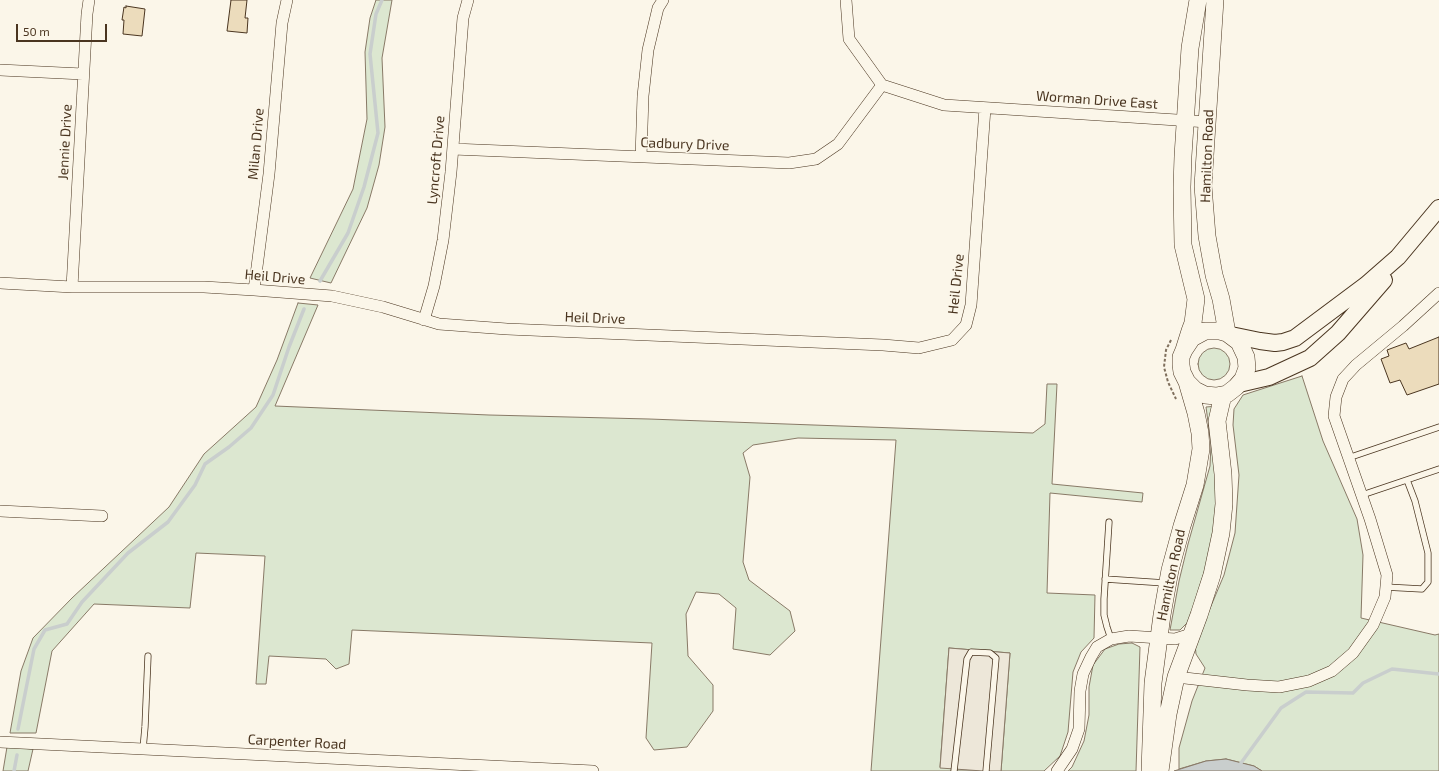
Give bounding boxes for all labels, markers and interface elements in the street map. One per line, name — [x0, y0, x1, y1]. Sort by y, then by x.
scale bar — [18, 16, 109, 42]
text: 50 m — [23, 24, 50, 38]
street label: Worman Drive East — [1036, 87, 1158, 113]
street label: Jennie Drive — [55, 104, 75, 180]
street label: Milan Drive — [244, 107, 268, 181]
street label: Hamilton Road — [1197, 109, 1217, 203]
street label: Lyncroft Drive — [424, 115, 448, 205]
street label: Cadbury Drive — [640, 134, 730, 154]
street label: Heil Drive — [944, 253, 968, 315]
street label: Heil Drive — [244, 266, 306, 288]
street label: Heil Drive — [564, 309, 626, 327]
street label: Hamilton Road — [1153, 527, 1189, 623]
street label: Carpenter Road — [247, 731, 347, 753]

